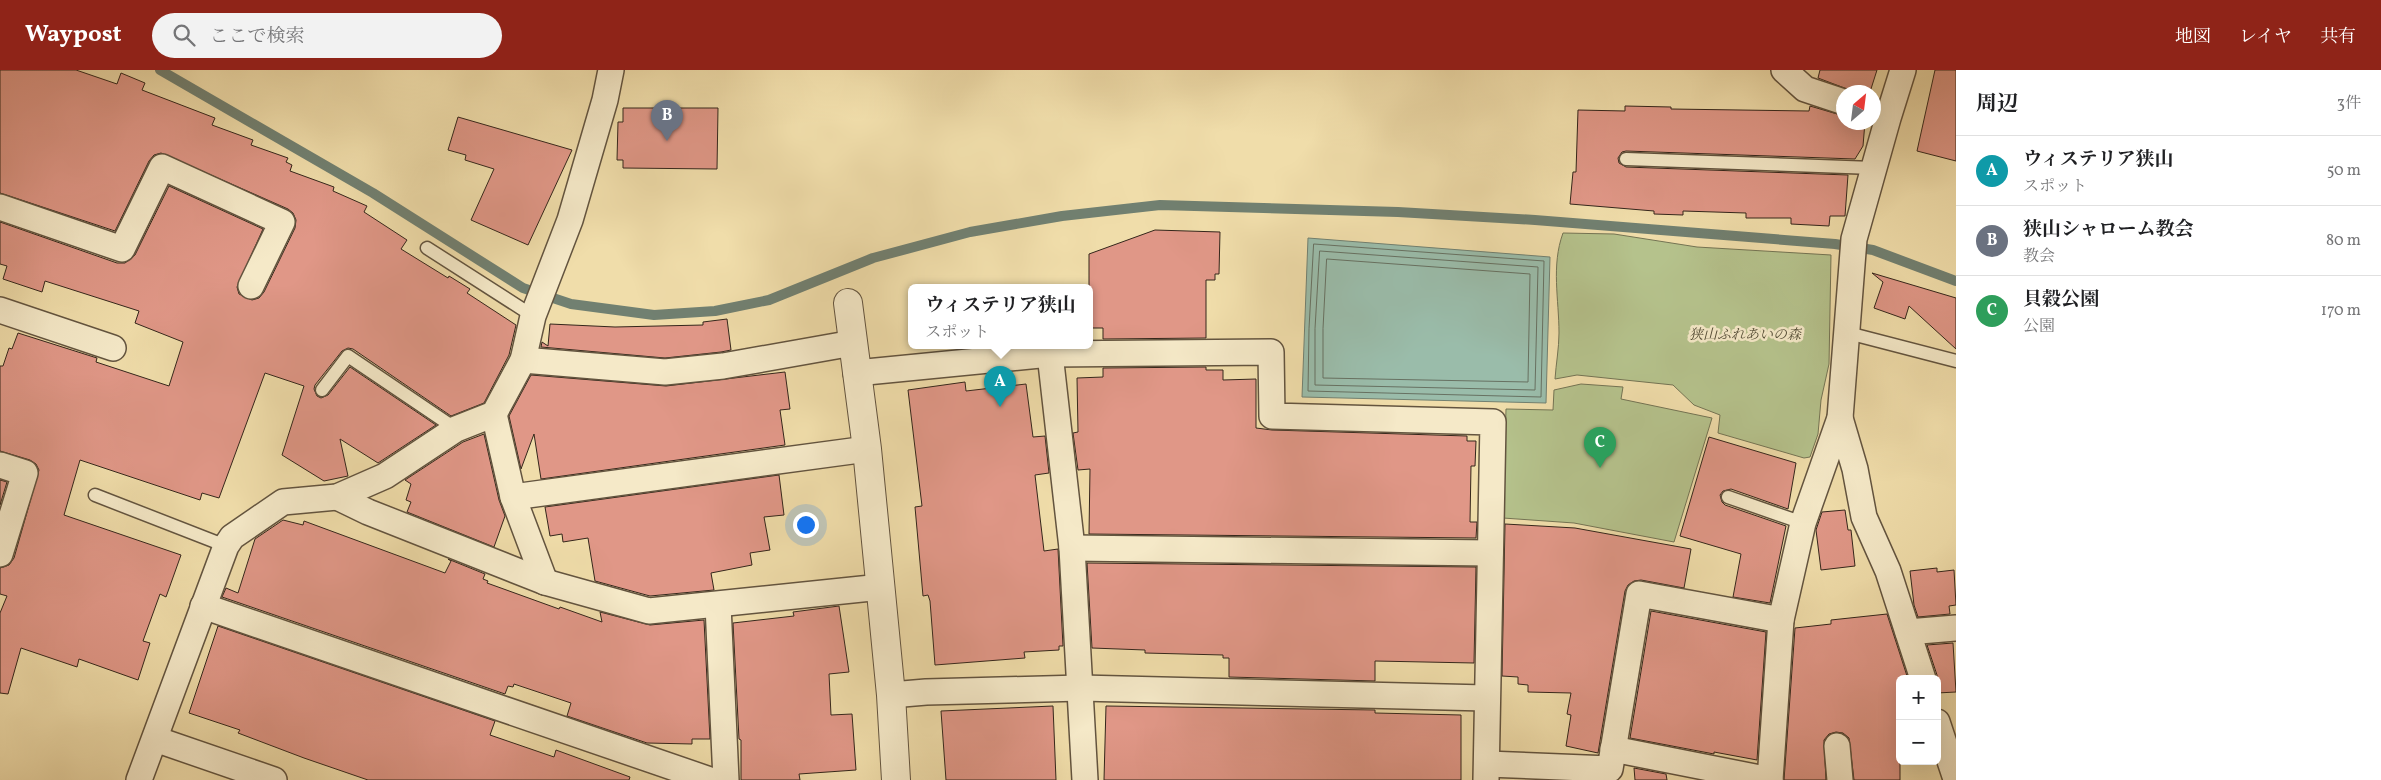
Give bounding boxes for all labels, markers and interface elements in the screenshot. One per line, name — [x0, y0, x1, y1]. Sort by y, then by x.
search box — [152, 13, 502, 58]
text: Waypost — [25, 18, 122, 52]
icon: search — [170, 21, 198, 49]
text: ここで検索 — [210, 24, 305, 50]
text: 地図 — [2175, 25, 2211, 50]
text: レイヤ — [2239, 25, 2292, 50]
text: 共有 — [2320, 25, 2356, 50]
north arrow — [1836, 85, 1881, 130]
text: 周辺 — [1976, 90, 2018, 119]
text: 3件 — [2337, 93, 2361, 115]
pin: B — [651, 100, 683, 141]
text: ウィステリア狭山 — [2023, 147, 2173, 173]
text: A — [1986, 160, 1998, 182]
text: 50 m — [2327, 160, 2361, 182]
text: スポット — [2023, 176, 2087, 198]
text: 狭山シャローム教会 — [2023, 217, 2194, 243]
text: B — [1987, 230, 1997, 252]
text: 80 m — [2326, 230, 2361, 252]
text: 教会 — [2023, 246, 2055, 268]
popup — [908, 284, 1093, 349]
text: 貝穀公園 — [2023, 287, 2099, 313]
text: ウィステリア狭山 — [925, 293, 1076, 319]
text: C — [1987, 300, 1997, 322]
text: 170 m — [2321, 300, 2361, 322]
text: 公園 — [2023, 316, 2055, 338]
text: スポット — [925, 322, 989, 344]
park label: 狭山ふれあいの森 — [1689, 326, 1803, 345]
pin: A — [984, 366, 1016, 407]
pin: C — [1584, 427, 1616, 468]
your location — [793, 512, 819, 538]
map controls — [1896, 675, 1941, 765]
button: + — [1896, 675, 1941, 720]
button: − — [1896, 720, 1941, 765]

